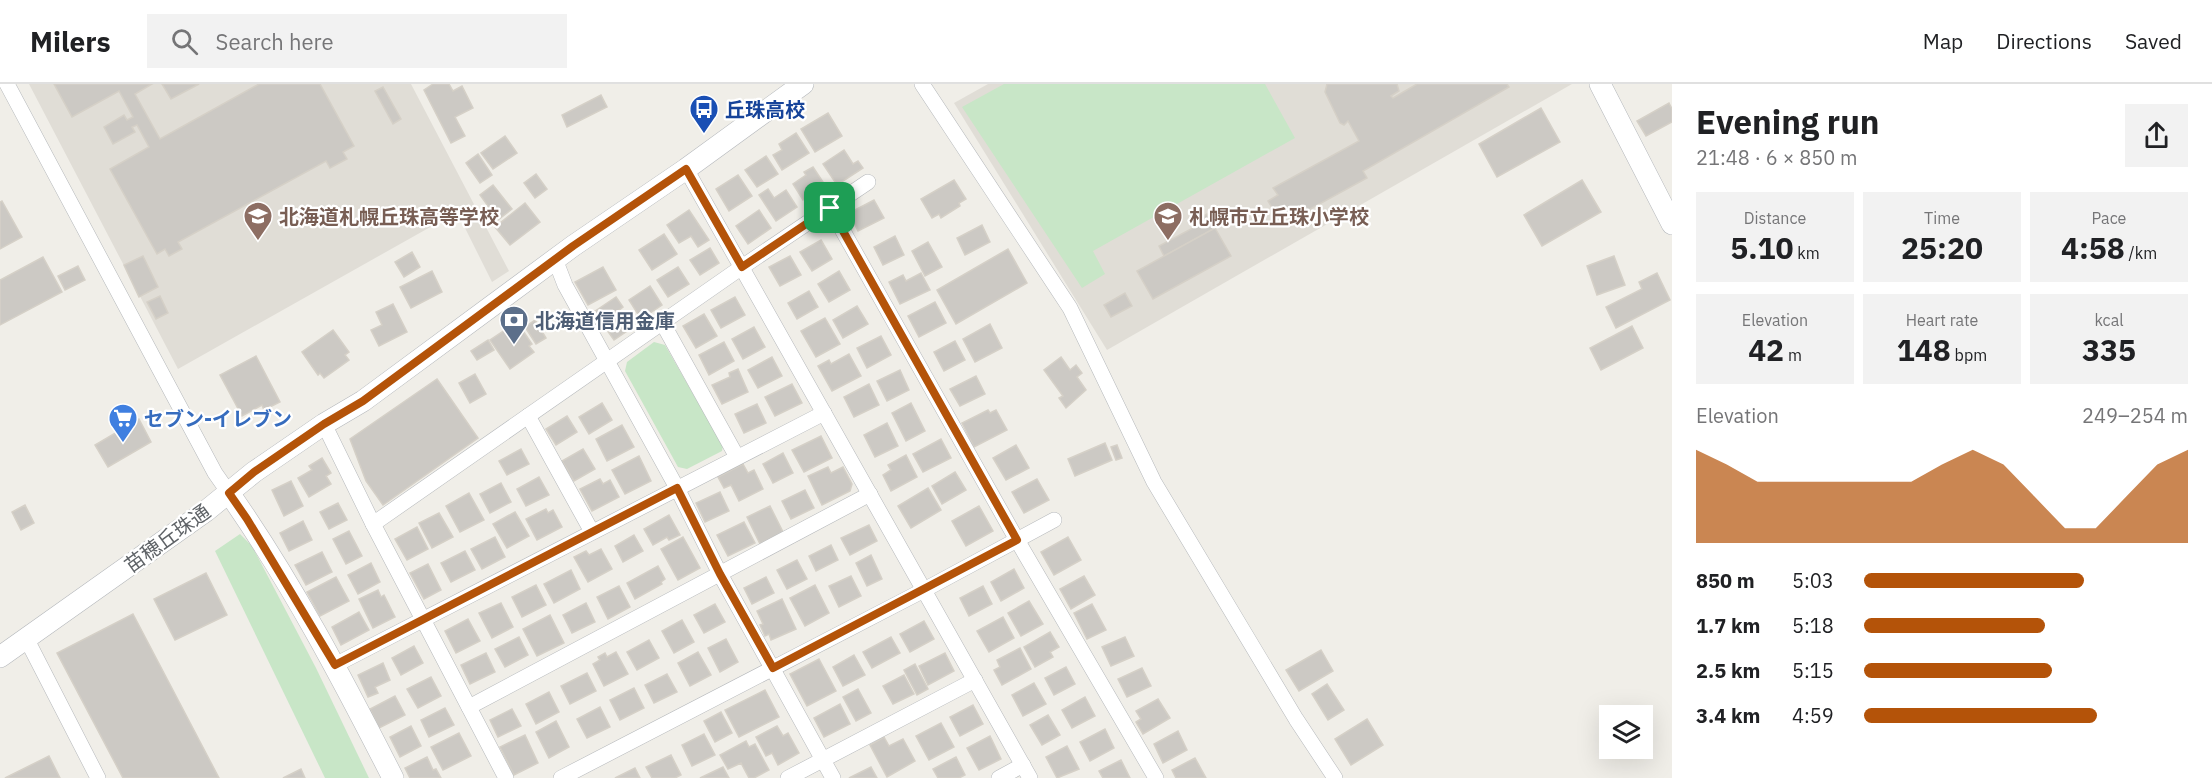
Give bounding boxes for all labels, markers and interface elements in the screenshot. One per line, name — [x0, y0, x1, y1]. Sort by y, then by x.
search box — [147, 14, 567, 68]
text: Milers — [30, 23, 111, 60]
icon: search — [168, 25, 201, 58]
text: Search here — [216, 27, 334, 56]
text: Map — [1923, 27, 1963, 55]
text: Directions — [1996, 27, 2092, 55]
text: Saved — [2125, 27, 2182, 55]
bus stop icon: 丘珠高校 — [688, 93, 720, 135]
place label: 丘珠高校 — [725, 96, 805, 123]
text: Evening run — [1696, 100, 1880, 143]
button: share — [2125, 104, 2188, 167]
text: 21:48 · 6 × 850 m — [1696, 144, 1857, 171]
pin — [804, 182, 855, 233]
icon: arrive — [813, 191, 846, 224]
school or university icon: 北海道札幌丘珠高等学校 — [242, 200, 274, 242]
school or university icon: 札幌市立丘珠小学校 — [1152, 200, 1184, 242]
place label: 北海道札幌丘珠高等学校 — [279, 203, 499, 230]
place label: 札幌市立丘珠小学校 — [1189, 203, 1369, 230]
text: Distance — [1744, 208, 1806, 228]
text: Time — [1924, 208, 1960, 228]
text: Pace — [2092, 208, 2126, 228]
text: 5.10 — [1730, 228, 1794, 267]
text: 25:20 — [1901, 228, 1983, 267]
text: 4:58 — [2061, 228, 2125, 267]
text: km — [1794, 243, 1820, 263]
text: /km — [2125, 243, 2157, 263]
bank icon: 北海道信用金庫 — [498, 304, 530, 346]
place label: 北海道信用金庫 — [535, 307, 675, 334]
text: Elevation — [1742, 310, 1808, 330]
text: Heart rate — [1906, 310, 1978, 330]
text: kcal — [2094, 310, 2124, 330]
text: 42 — [1748, 330, 1784, 369]
text: 148 — [1897, 330, 1951, 369]
text: 335 — [2082, 330, 2136, 369]
text: m — [1784, 345, 1802, 365]
text: bpm — [1951, 345, 1987, 365]
supermarket icon: セブン-イレブン — [107, 402, 139, 444]
text: Elevation — [1696, 402, 1779, 429]
text: 249–254 m — [2082, 402, 2188, 429]
place label: セブン-イレブン — [144, 405, 292, 432]
street label: 苗穂丘珠通 — [119, 498, 215, 578]
text: 850 m — [1696, 567, 1755, 594]
text: 5:03 — [1792, 567, 1834, 594]
text: 1.7 km — [1696, 612, 1760, 639]
text: 5:18 — [1792, 612, 1834, 639]
text: 2.5 km — [1696, 657, 1760, 684]
text: 5:15 — [1792, 657, 1834, 684]
text: 3.4 km — [1696, 702, 1760, 729]
text: 4:59 — [1792, 702, 1834, 729]
map controls — [1599, 705, 1653, 759]
button: layers — [1599, 705, 1653, 759]

